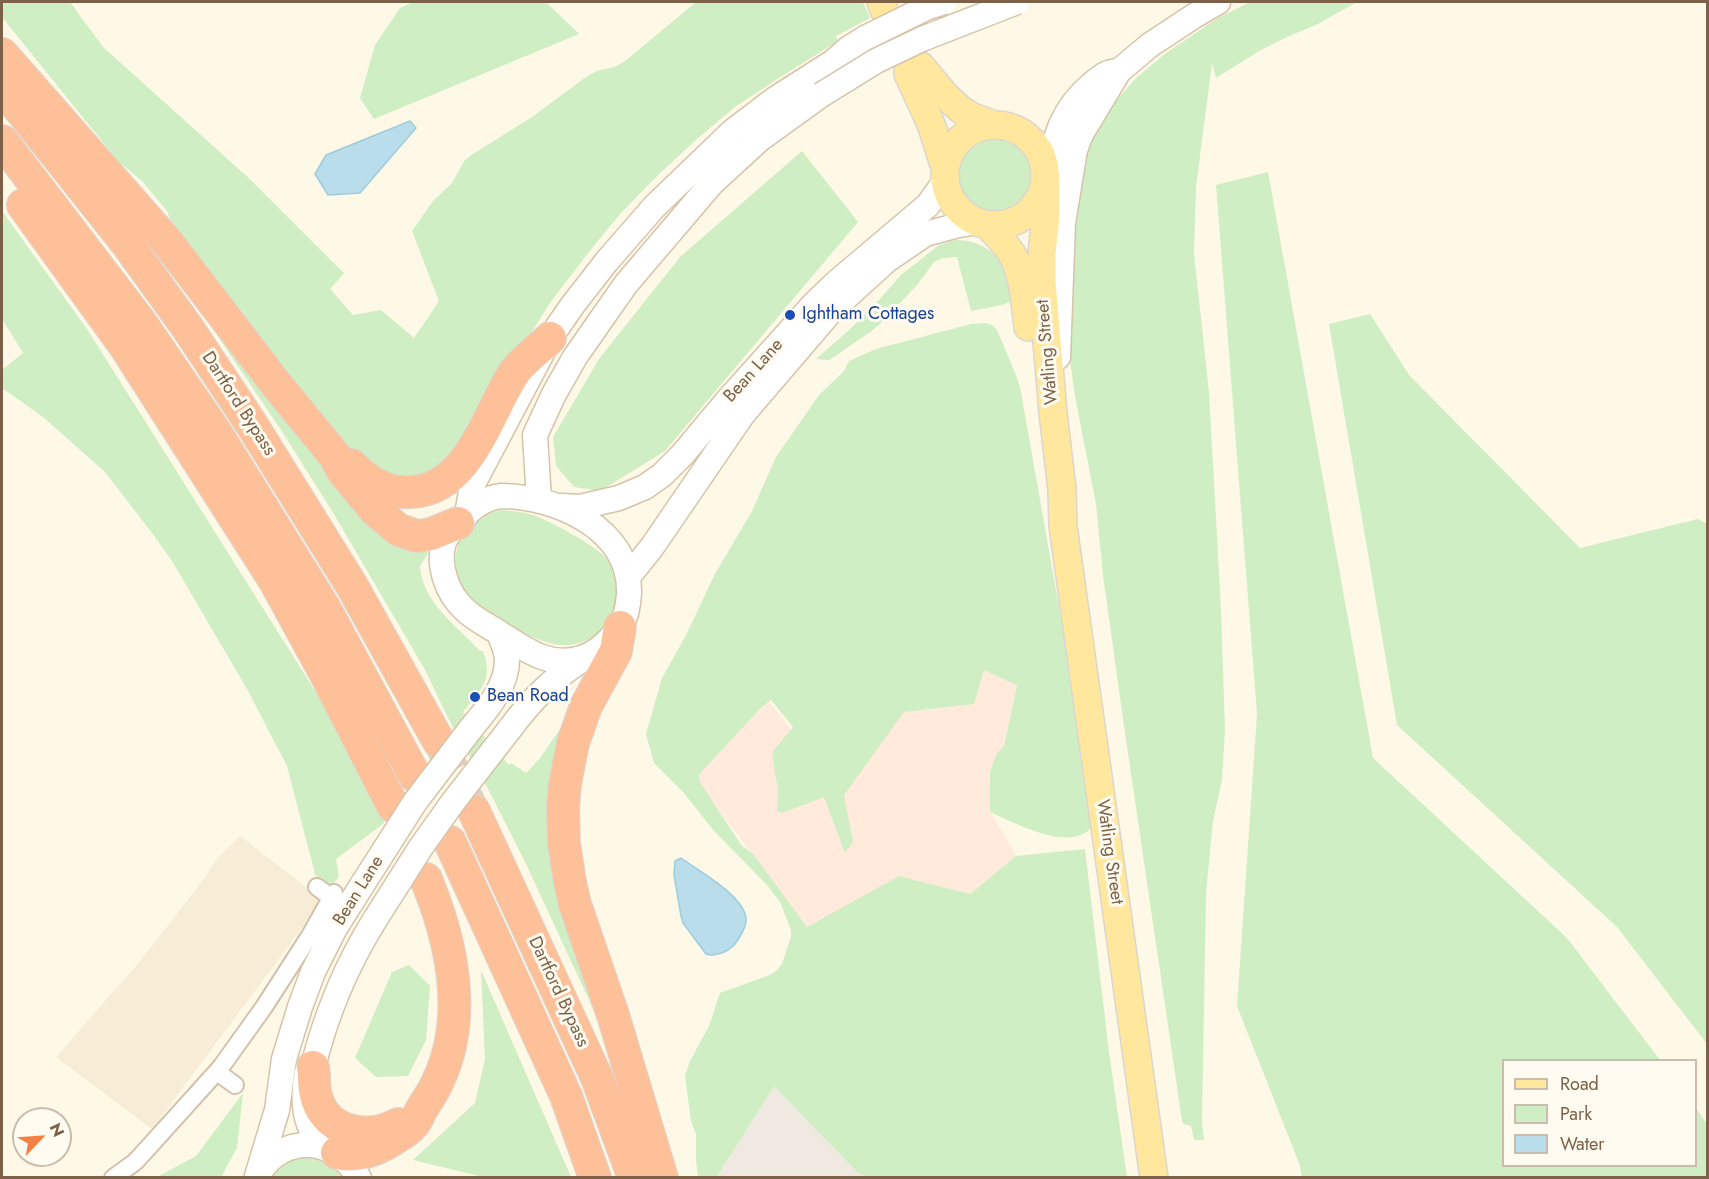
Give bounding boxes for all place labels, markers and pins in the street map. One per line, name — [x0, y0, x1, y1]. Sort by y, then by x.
place label: Ightham Cottages — [802, 304, 934, 326]
marker: Ightham Cottages — [783, 308, 797, 322]
place label: Bean Road — [487, 686, 569, 708]
marker: Bean Road — [468, 690, 482, 704]

